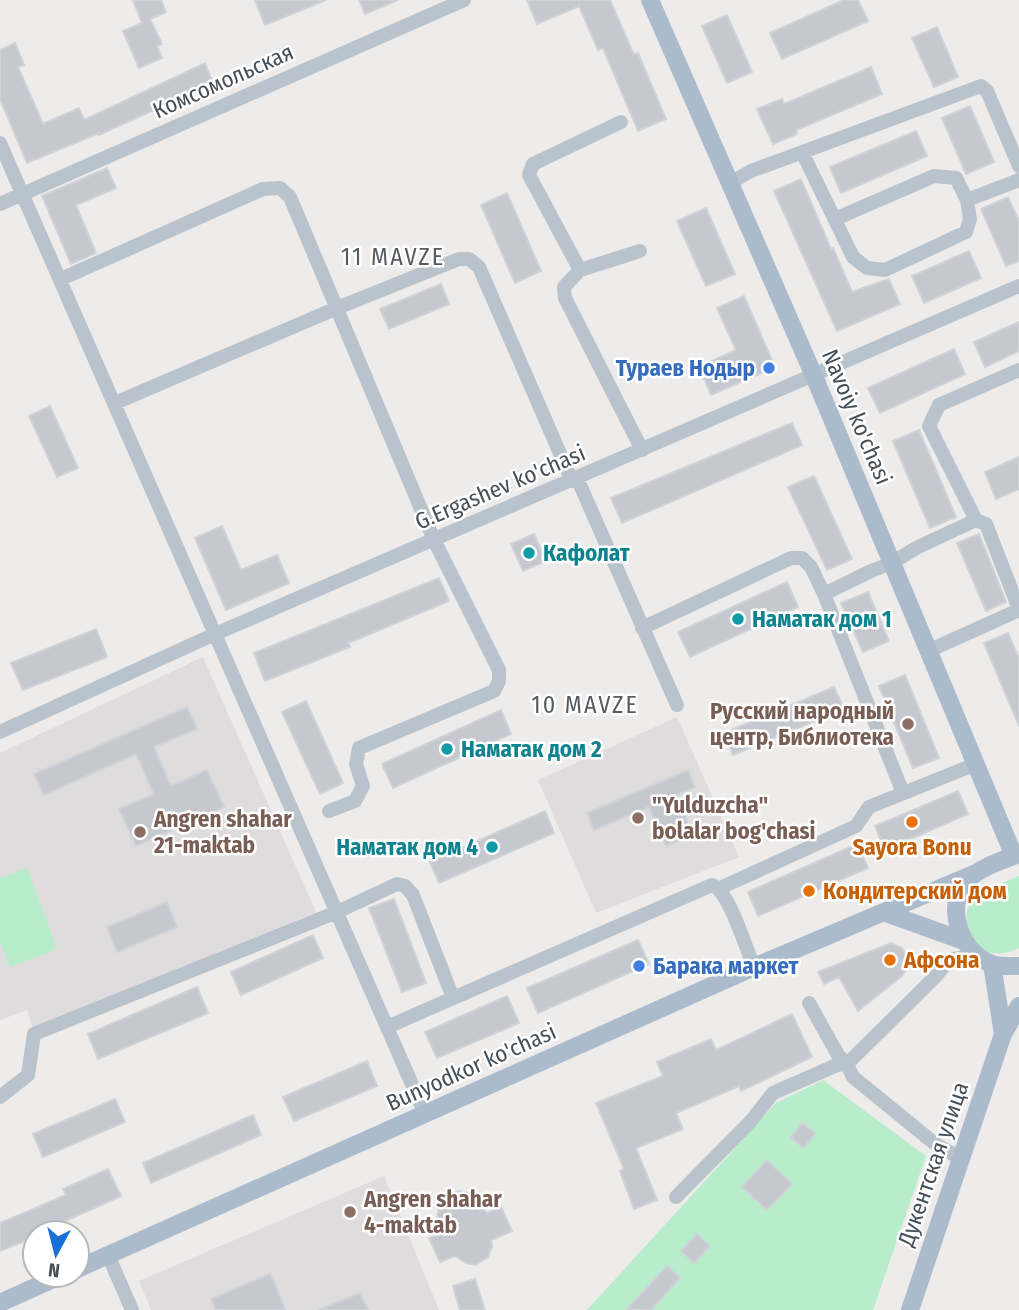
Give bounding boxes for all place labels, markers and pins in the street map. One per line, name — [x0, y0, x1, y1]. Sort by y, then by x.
place label: Тураев Нодыр — [616, 354, 755, 382]
marker: Тураев Нодыр — [761, 360, 777, 376]
place label: Кафолат — [543, 539, 631, 567]
marker: Кафолат — [521, 545, 537, 561]
place label: Наматак дом 1 — [752, 605, 892, 633]
marker: Наматак дом 1 — [730, 611, 746, 627]
place label: Русский народный центр, Библиотека — [710, 697, 894, 751]
marker: Русский народный центр, Библиотека — [900, 716, 916, 732]
place label: Наматак дом 2 — [461, 735, 602, 763]
marker: Наматак дом 2 — [439, 741, 455, 757]
place label: "Yulduzcha" bolalar bog'chasi — [652, 791, 816, 845]
place label: Angren shahar 21-maktab — [153, 805, 292, 859]
marker: "Yulduzcha" bolalar bog'chasi — [630, 810, 646, 826]
marker: Sayora Bonu — [904, 814, 920, 830]
marker: Angren shahar 21-maktab — [132, 824, 148, 840]
place label: Наматак дом 4 — [336, 833, 478, 861]
place label: Sayora Bonu — [852, 833, 972, 861]
marker: Наматак дом 4 — [484, 839, 500, 855]
place label: Кондитерский дом — [823, 877, 1007, 905]
marker: Кондитерский дом — [801, 883, 817, 899]
place label: Афсона — [903, 946, 980, 974]
place label: Барака маркет — [653, 952, 799, 980]
marker: Афсона — [882, 952, 898, 968]
marker: Барака маркет — [631, 958, 647, 974]
place label: Angren shahar 4-maktab — [363, 1185, 502, 1239]
marker: Angren shahar 4-maktab — [342, 1204, 358, 1220]

